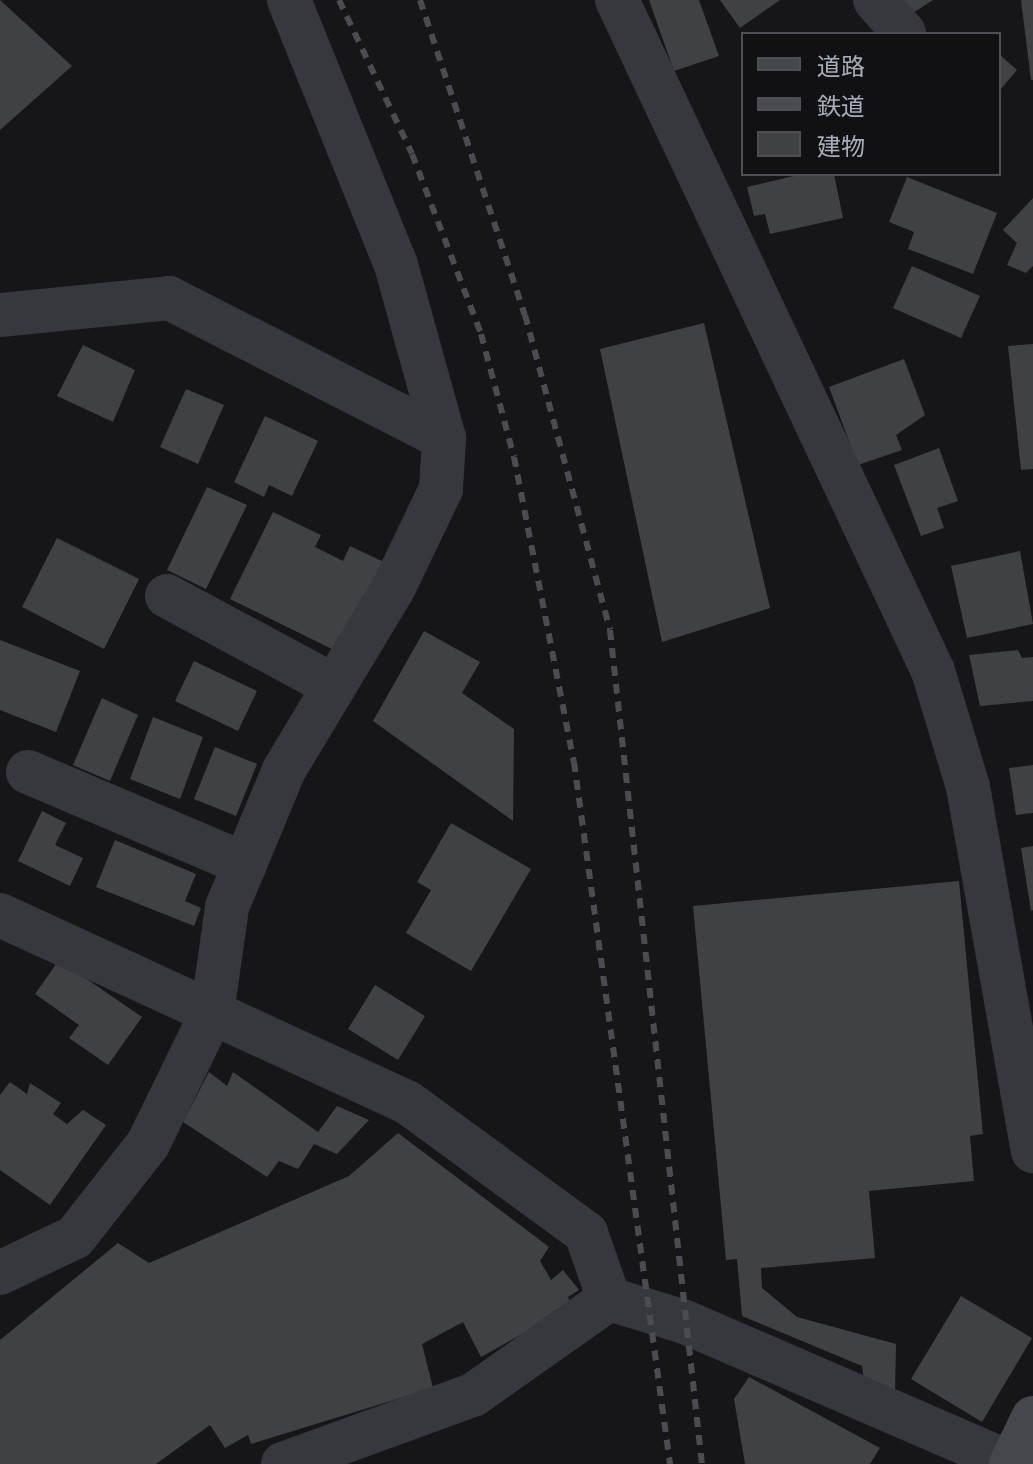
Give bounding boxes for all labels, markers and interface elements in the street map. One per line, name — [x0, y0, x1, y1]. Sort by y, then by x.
legend — [741, 32, 1001, 176]
text: 道路 — [817, 51, 865, 81]
text: 鉄道 — [817, 91, 865, 121]
text: 建物 — [817, 131, 865, 161]

